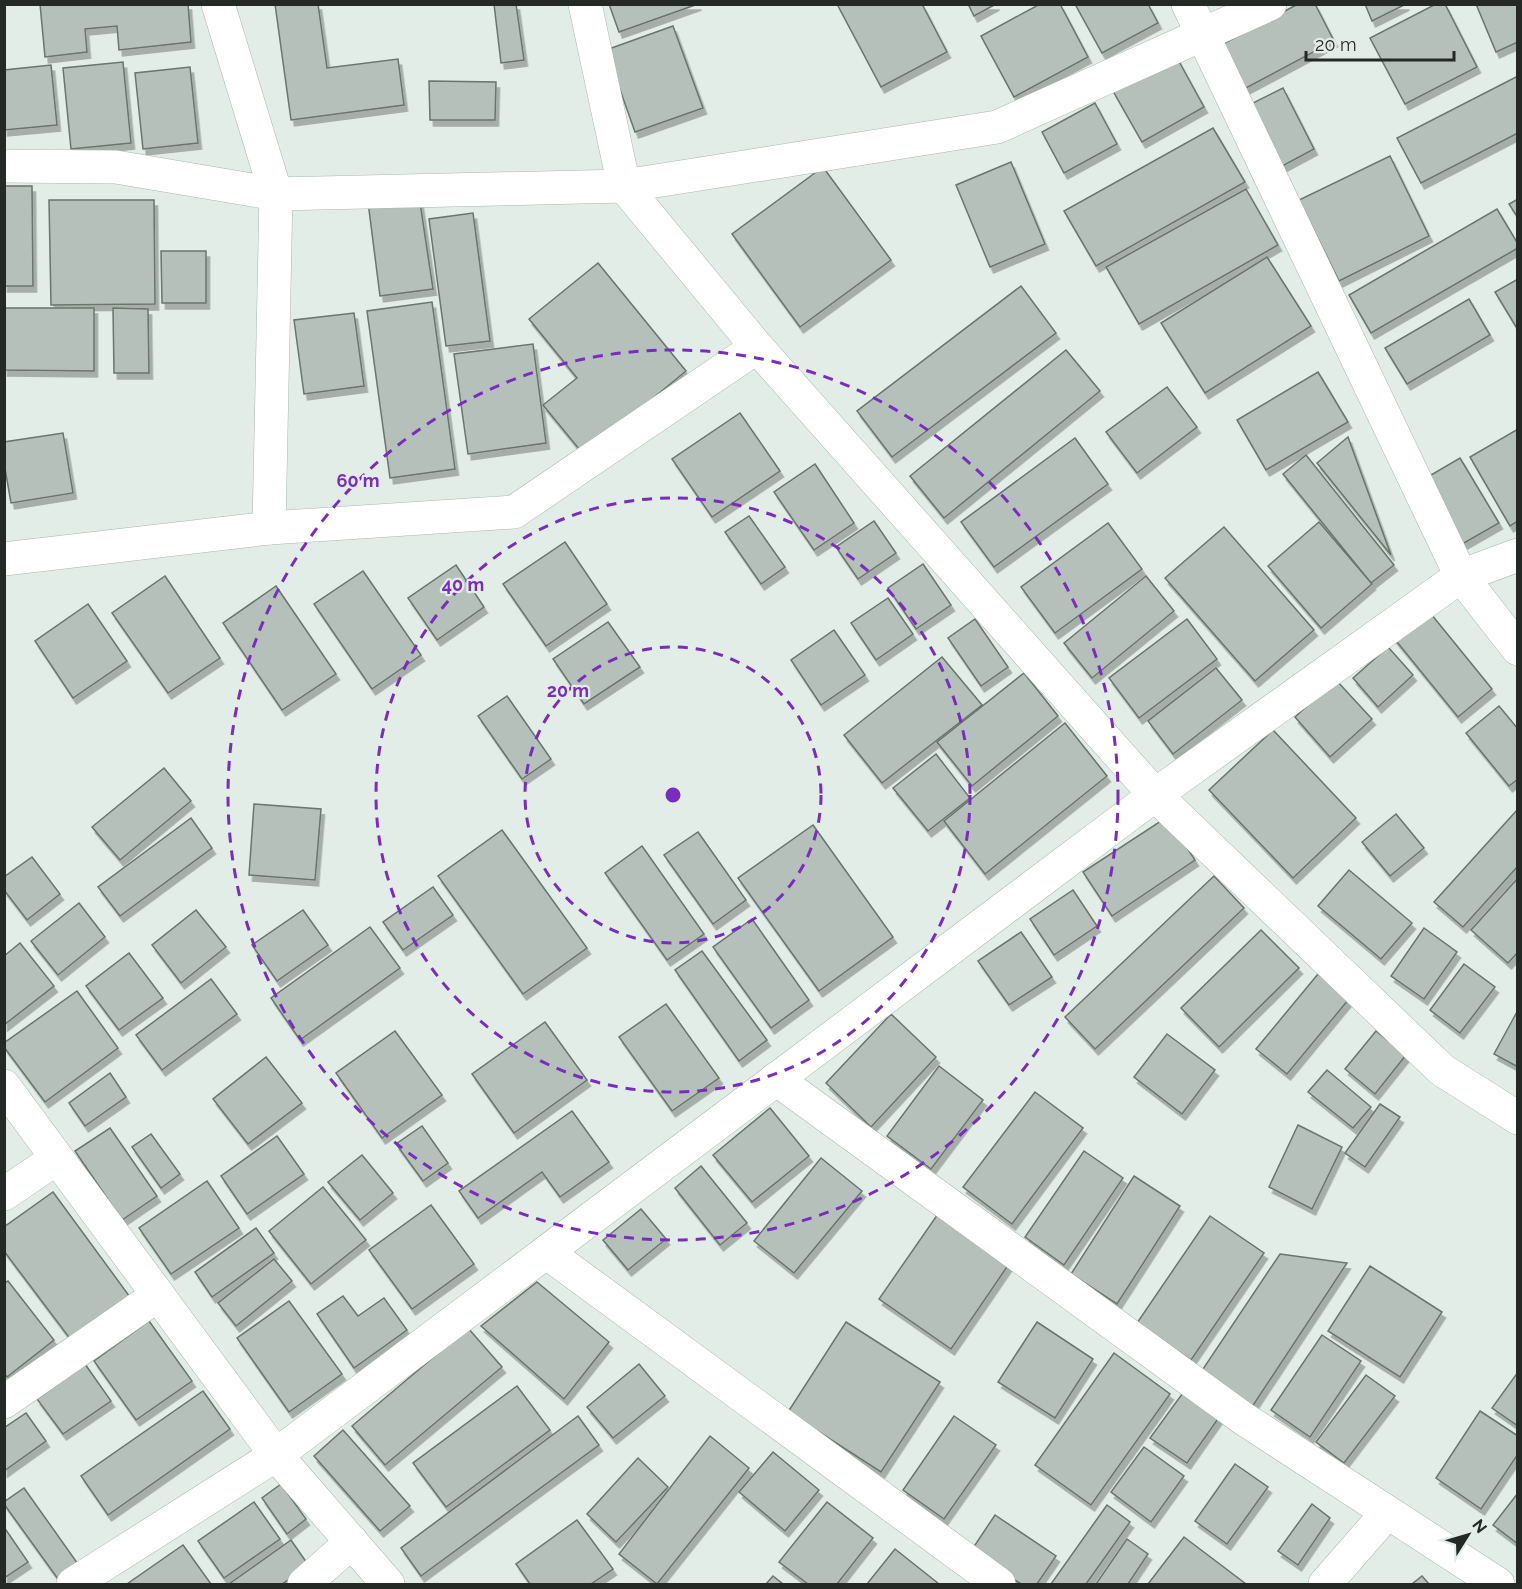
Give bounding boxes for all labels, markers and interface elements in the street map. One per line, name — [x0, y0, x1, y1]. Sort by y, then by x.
scale bar — [1306, 24, 1454, 62]
text: 20 m — [1315, 34, 1357, 55]
text: 60 m — [336, 470, 380, 491]
text: 40 m — [442, 574, 484, 595]
text: 20 m — [547, 680, 589, 701]
centre of rings — [663, 785, 683, 805]
north arrow — [1438, 1505, 1498, 1565]
text: N — [1468, 1516, 1491, 1537]

